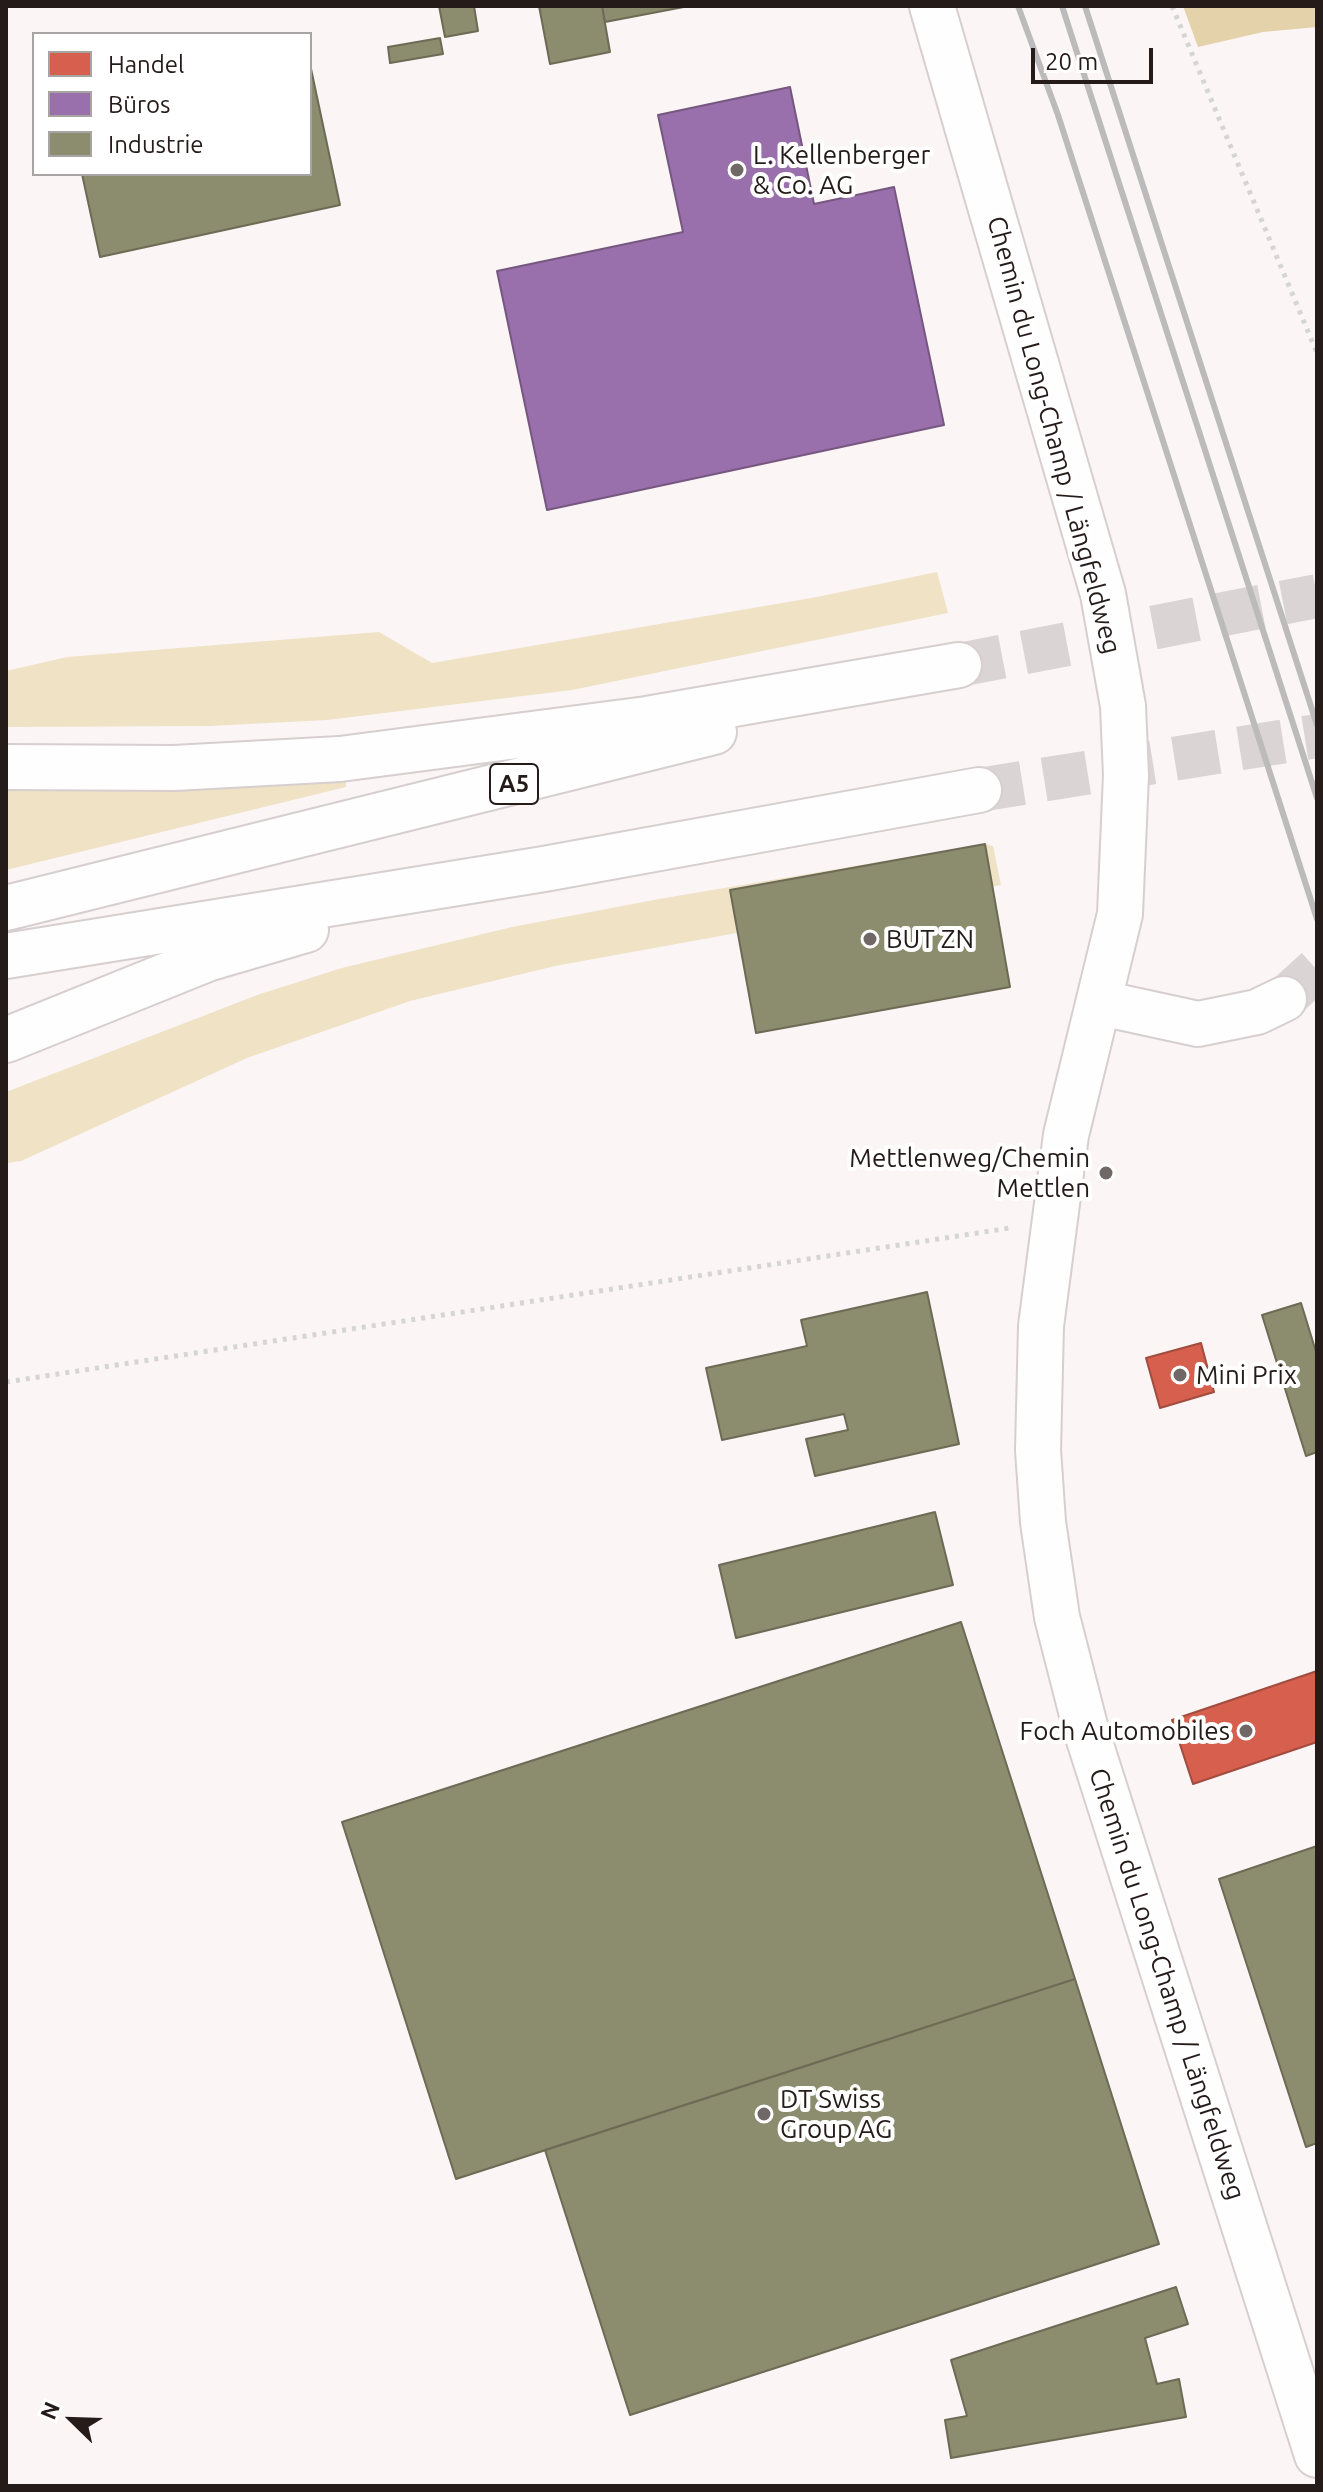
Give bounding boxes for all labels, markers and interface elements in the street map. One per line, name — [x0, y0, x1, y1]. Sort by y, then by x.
legend — [32, 32, 312, 176]
scale bar — [1035, 32, 1157, 82]
text: 20 m — [1045, 48, 1098, 75]
text: Handel — [108, 51, 184, 78]
text: Büros — [108, 91, 170, 118]
text: Industrie — [108, 131, 204, 158]
place label: L. Kellenberger & Co. AG — [753, 139, 930, 200]
marker: L. Kellenberger & Co. AG — [728, 161, 746, 179]
street label: Chemin du Long-Champ / Längfeldweg — [980, 213, 1128, 657]
road number: A5 — [490, 764, 538, 804]
place label: BUT ZN — [886, 923, 974, 955]
marker: BUT ZN — [861, 930, 879, 948]
place label: Mettlenweg/Chemin Mettlen — [849, 1142, 1090, 1204]
marker: Mettlenweg/Chemin Mettlen — [1097, 1164, 1115, 1182]
place label: Mini Prix — [1196, 1359, 1297, 1391]
marker: Mini Prix — [1171, 1366, 1189, 1384]
place label: Foch Automobiles — [1020, 1715, 1230, 1747]
marker: Foch Automobiles — [1237, 1722, 1255, 1740]
street label: Chemin du Long-Champ / Längfeldweg — [1082, 1764, 1252, 2204]
place label: DT Swiss Group AG — [780, 2083, 892, 2144]
marker: DT Swiss Group AG — [755, 2105, 773, 2123]
north arrow — [32, 2380, 112, 2460]
text: N — [35, 2398, 64, 2423]

